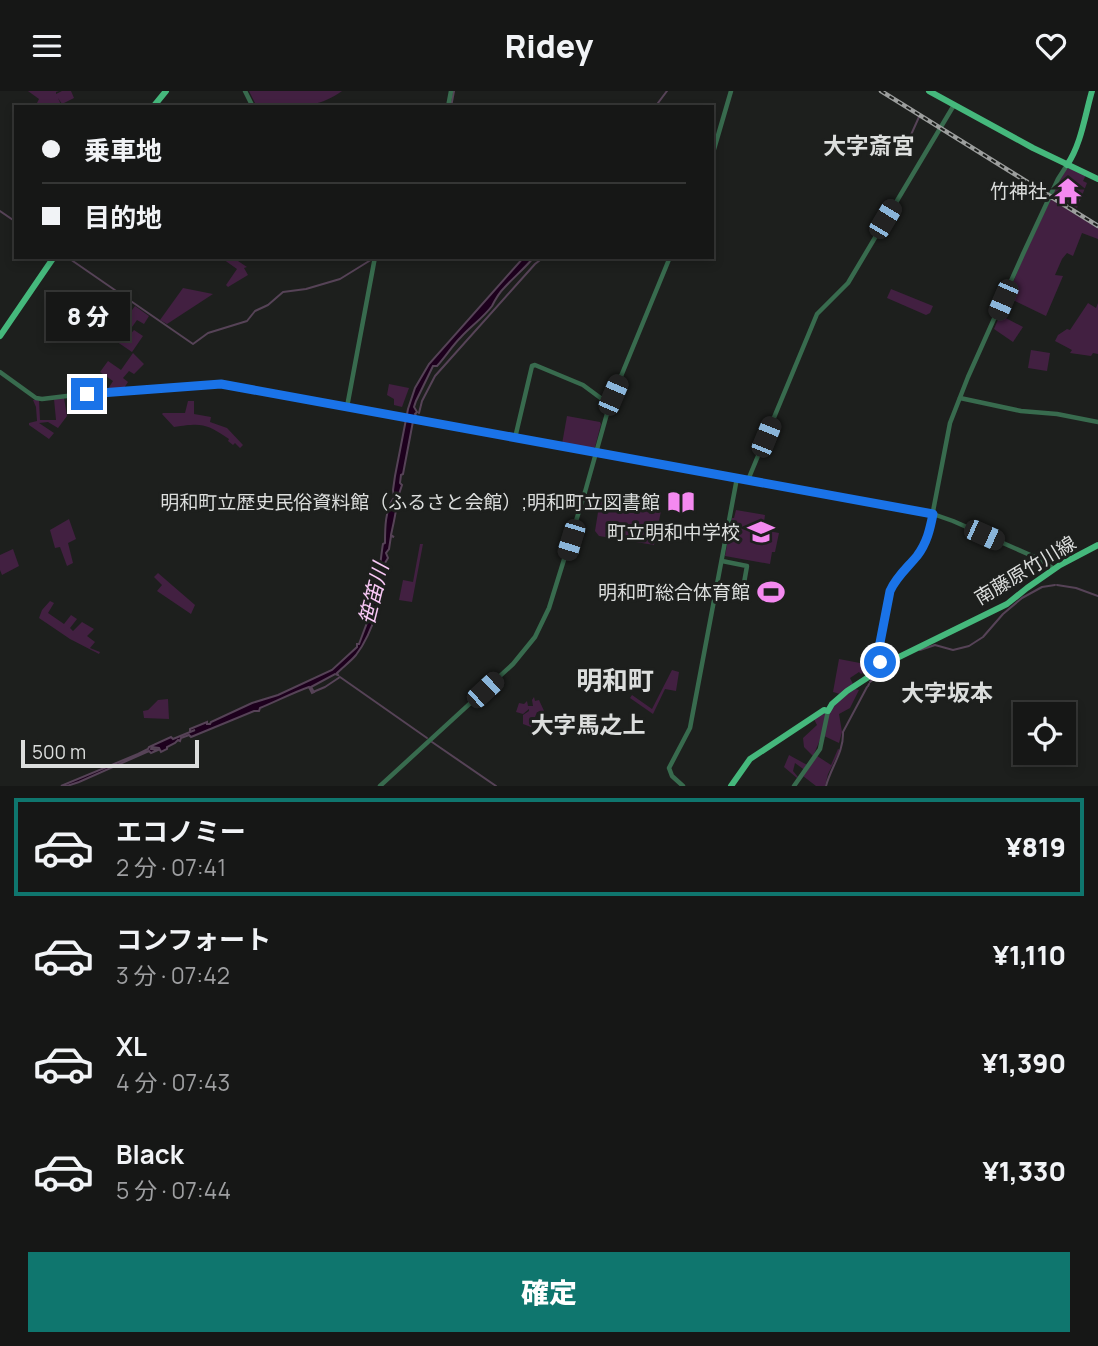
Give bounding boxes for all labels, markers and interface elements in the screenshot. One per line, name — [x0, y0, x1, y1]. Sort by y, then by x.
text: Ridey — [505, 24, 593, 68]
icon: menu — [28, 27, 66, 65]
icon: heart — [1032, 27, 1070, 65]
district label: 大字斎宮 — [823, 129, 915, 161]
text: 乗車地 — [84, 132, 162, 168]
temple icon: 竹神社 — [1053, 176, 1083, 206]
place label: 竹神社 — [990, 178, 1047, 204]
car — [866, 196, 905, 242]
text: 目的地 — [84, 199, 162, 235]
car — [986, 277, 1021, 323]
callout: 8 分 — [45, 293, 129, 341]
text: 8 分 — [67, 300, 109, 332]
car — [596, 372, 631, 418]
route end — [71, 378, 103, 410]
car — [749, 414, 784, 460]
library icon: 明和町立歴史民俗資料館（ふるさと会館）;明和町立図書館 — [666, 487, 696, 517]
place label: 明和町立歴史民俗資料館（ふるさと会館）;明和町立図書館 — [160, 489, 660, 515]
car — [555, 517, 588, 563]
school or university icon: 町立明和中学校 — [746, 517, 776, 547]
car — [961, 517, 1008, 553]
place label: 町立明和中学校 — [607, 519, 740, 545]
street label: 南藤原竹川線 — [969, 529, 1081, 611]
water label: 笹笛川 — [352, 558, 395, 628]
sports icon: 明和町総合体育館 — [756, 577, 786, 607]
place label: 明和町総合体育館 — [598, 579, 750, 605]
route start — [864, 646, 896, 678]
district label: 明和町 — [576, 662, 654, 698]
car — [463, 668, 508, 712]
district label: 大字坂本 — [901, 676, 993, 708]
map controls — [1013, 702, 1076, 765]
button: locate — [1013, 702, 1076, 765]
district label: 大字馬之上 — [531, 708, 646, 740]
scale bar — [21, 737, 200, 769]
text: 500 m — [32, 739, 86, 765]
text: エコノミー — [116, 813, 246, 849]
icon: car — [32, 816, 95, 879]
text: ¥819 — [1005, 829, 1066, 865]
text: 2 分 · 07:41 — [116, 851, 226, 883]
text: コンフォート — [116, 921, 271, 957]
icon: car — [32, 924, 95, 987]
text: ¥1,110 — [993, 937, 1066, 973]
text: 3 分 · 07:42 — [116, 959, 230, 991]
text: XL — [116, 1028, 147, 1064]
icon: car — [32, 1032, 95, 1095]
text: ¥1,390 — [982, 1045, 1066, 1081]
text: 4 分 · 07:43 — [116, 1066, 230, 1098]
text: Black — [116, 1136, 184, 1172]
icon: car — [32, 1140, 95, 1203]
text: ¥1,330 — [982, 1153, 1066, 1189]
text: 5 分 · 07:44 — [116, 1174, 231, 1206]
button: 確定 — [28, 1252, 1070, 1332]

